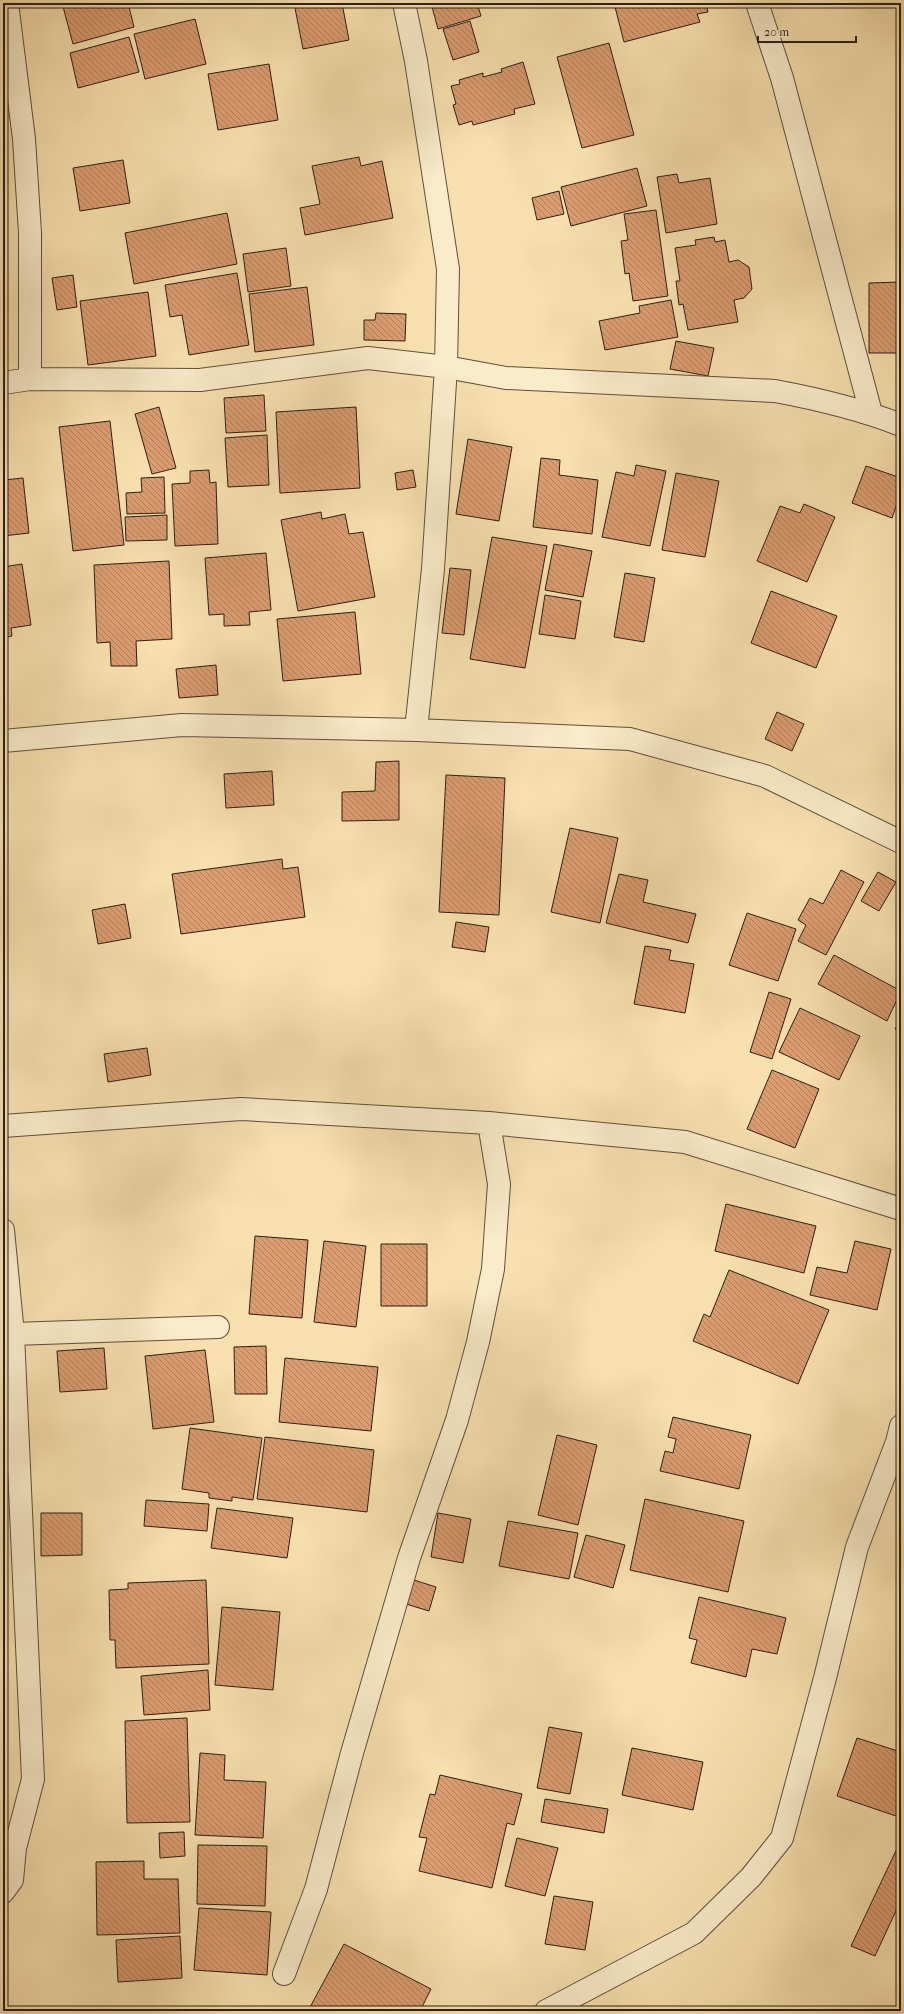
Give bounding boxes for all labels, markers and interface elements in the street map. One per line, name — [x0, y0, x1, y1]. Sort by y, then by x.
scale bar — [758, 18, 856, 44]
text: 20 m — [764, 25, 789, 39]

